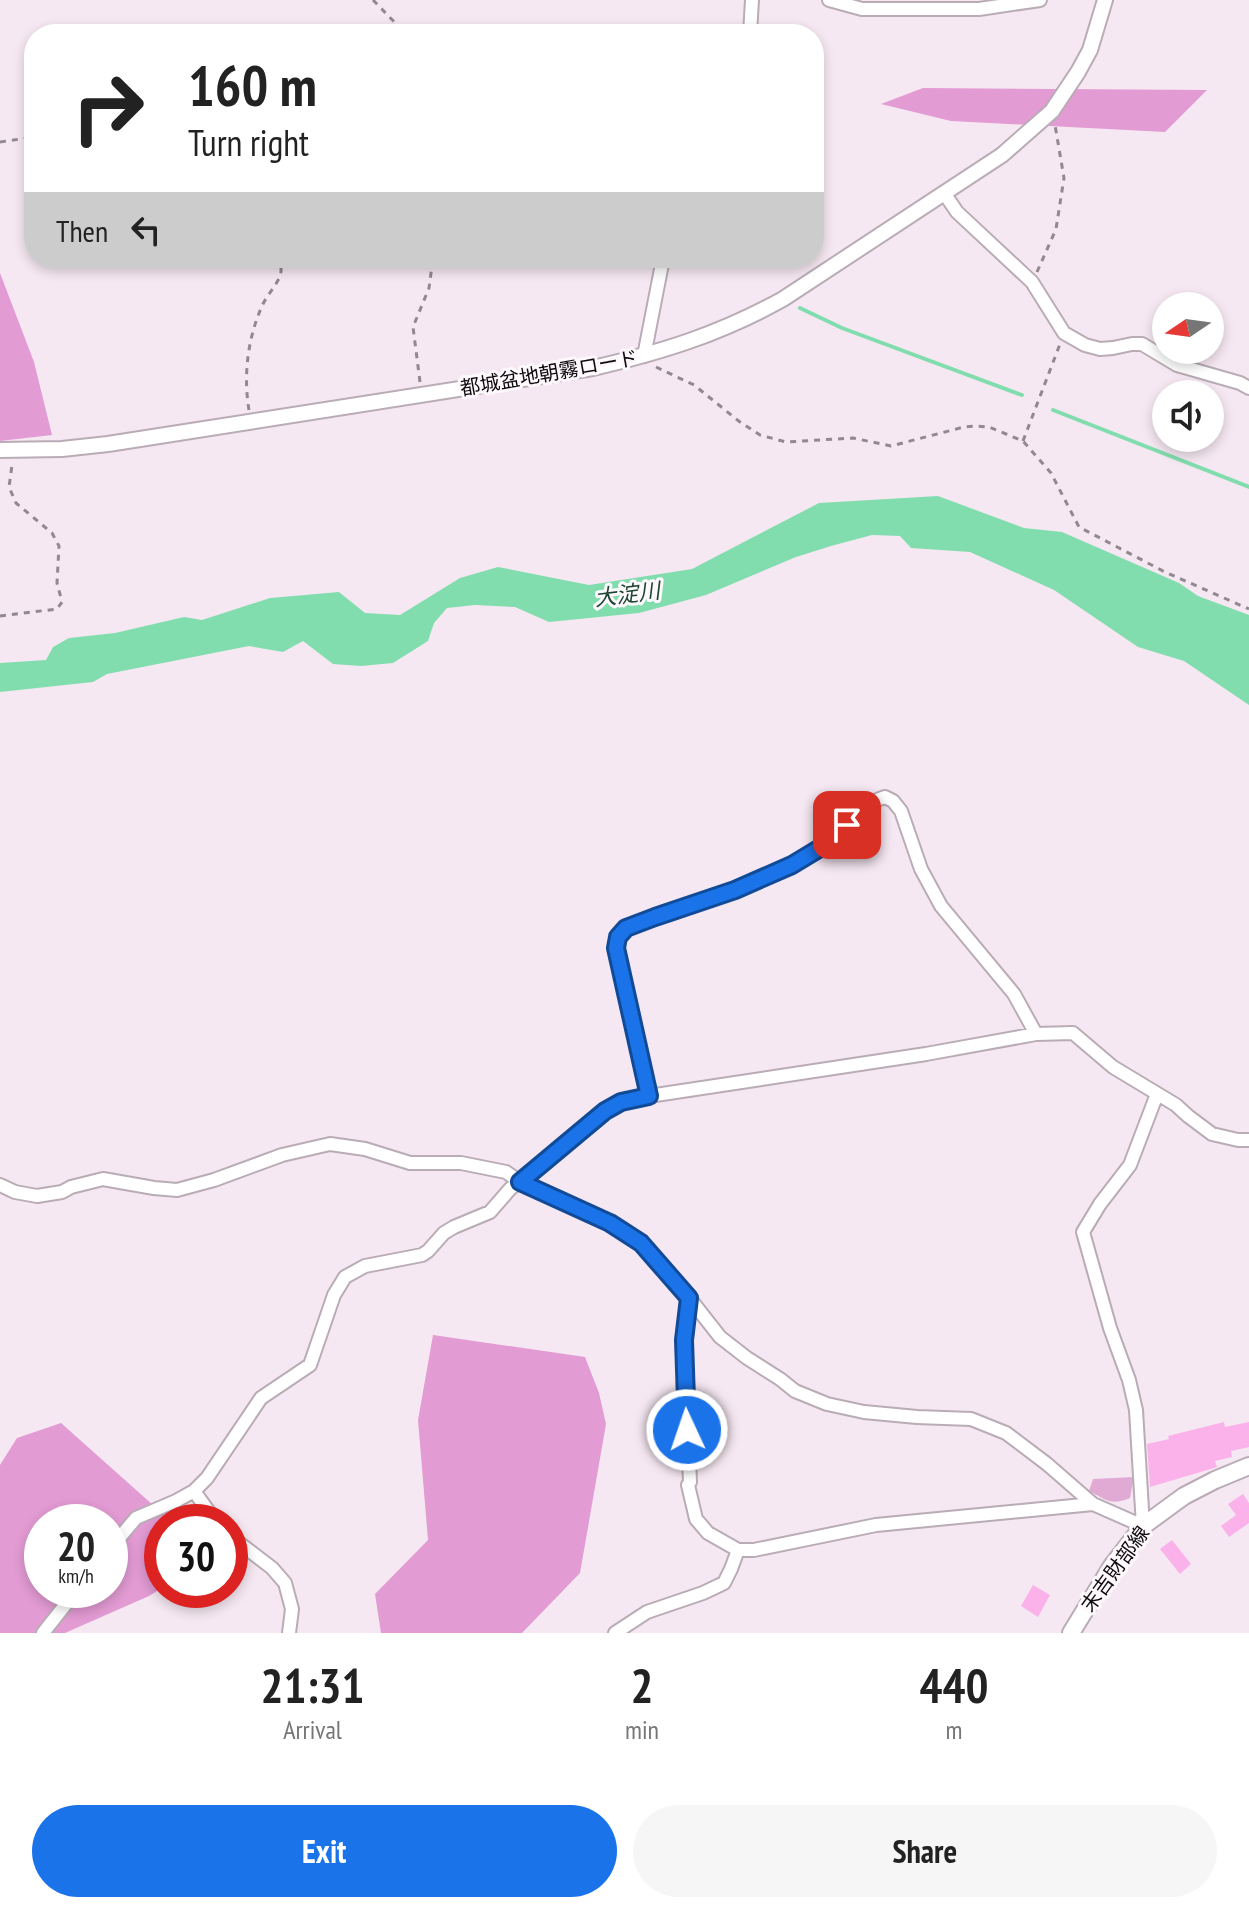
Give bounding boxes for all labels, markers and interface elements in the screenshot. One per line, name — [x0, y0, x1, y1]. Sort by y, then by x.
text: 160 m — [188, 49, 317, 121]
icon: right — [56, 56, 160, 160]
text: Turn right — [188, 119, 309, 166]
icon: left — [124, 208, 168, 252]
text: Then — [56, 211, 108, 250]
north arrow — [1152, 292, 1224, 364]
map controls — [1152, 292, 1224, 452]
street label: 都城盆地朝霧ロード — [458, 345, 640, 401]
button: sound — [1152, 380, 1224, 452]
water label: 大淀川 — [593, 576, 663, 612]
pin — [813, 791, 881, 859]
icon: arrive — [825, 803, 869, 847]
position arrow — [645, 1388, 729, 1472]
speed limit sign: 30 — [144, 1504, 248, 1608]
text: 20 — [57, 1520, 95, 1572]
street label: 末吉財部線 — [1075, 1521, 1155, 1617]
text: km/h — [58, 1563, 94, 1589]
text: 21:31 — [261, 1654, 364, 1716]
text: 2 — [631, 1654, 653, 1716]
text: 440 — [920, 1654, 988, 1716]
text: Arrival — [283, 1713, 342, 1746]
text: min — [625, 1713, 659, 1746]
text: m — [946, 1713, 962, 1746]
button: Exit — [32, 1805, 617, 1897]
button: Share — [633, 1805, 1217, 1897]

